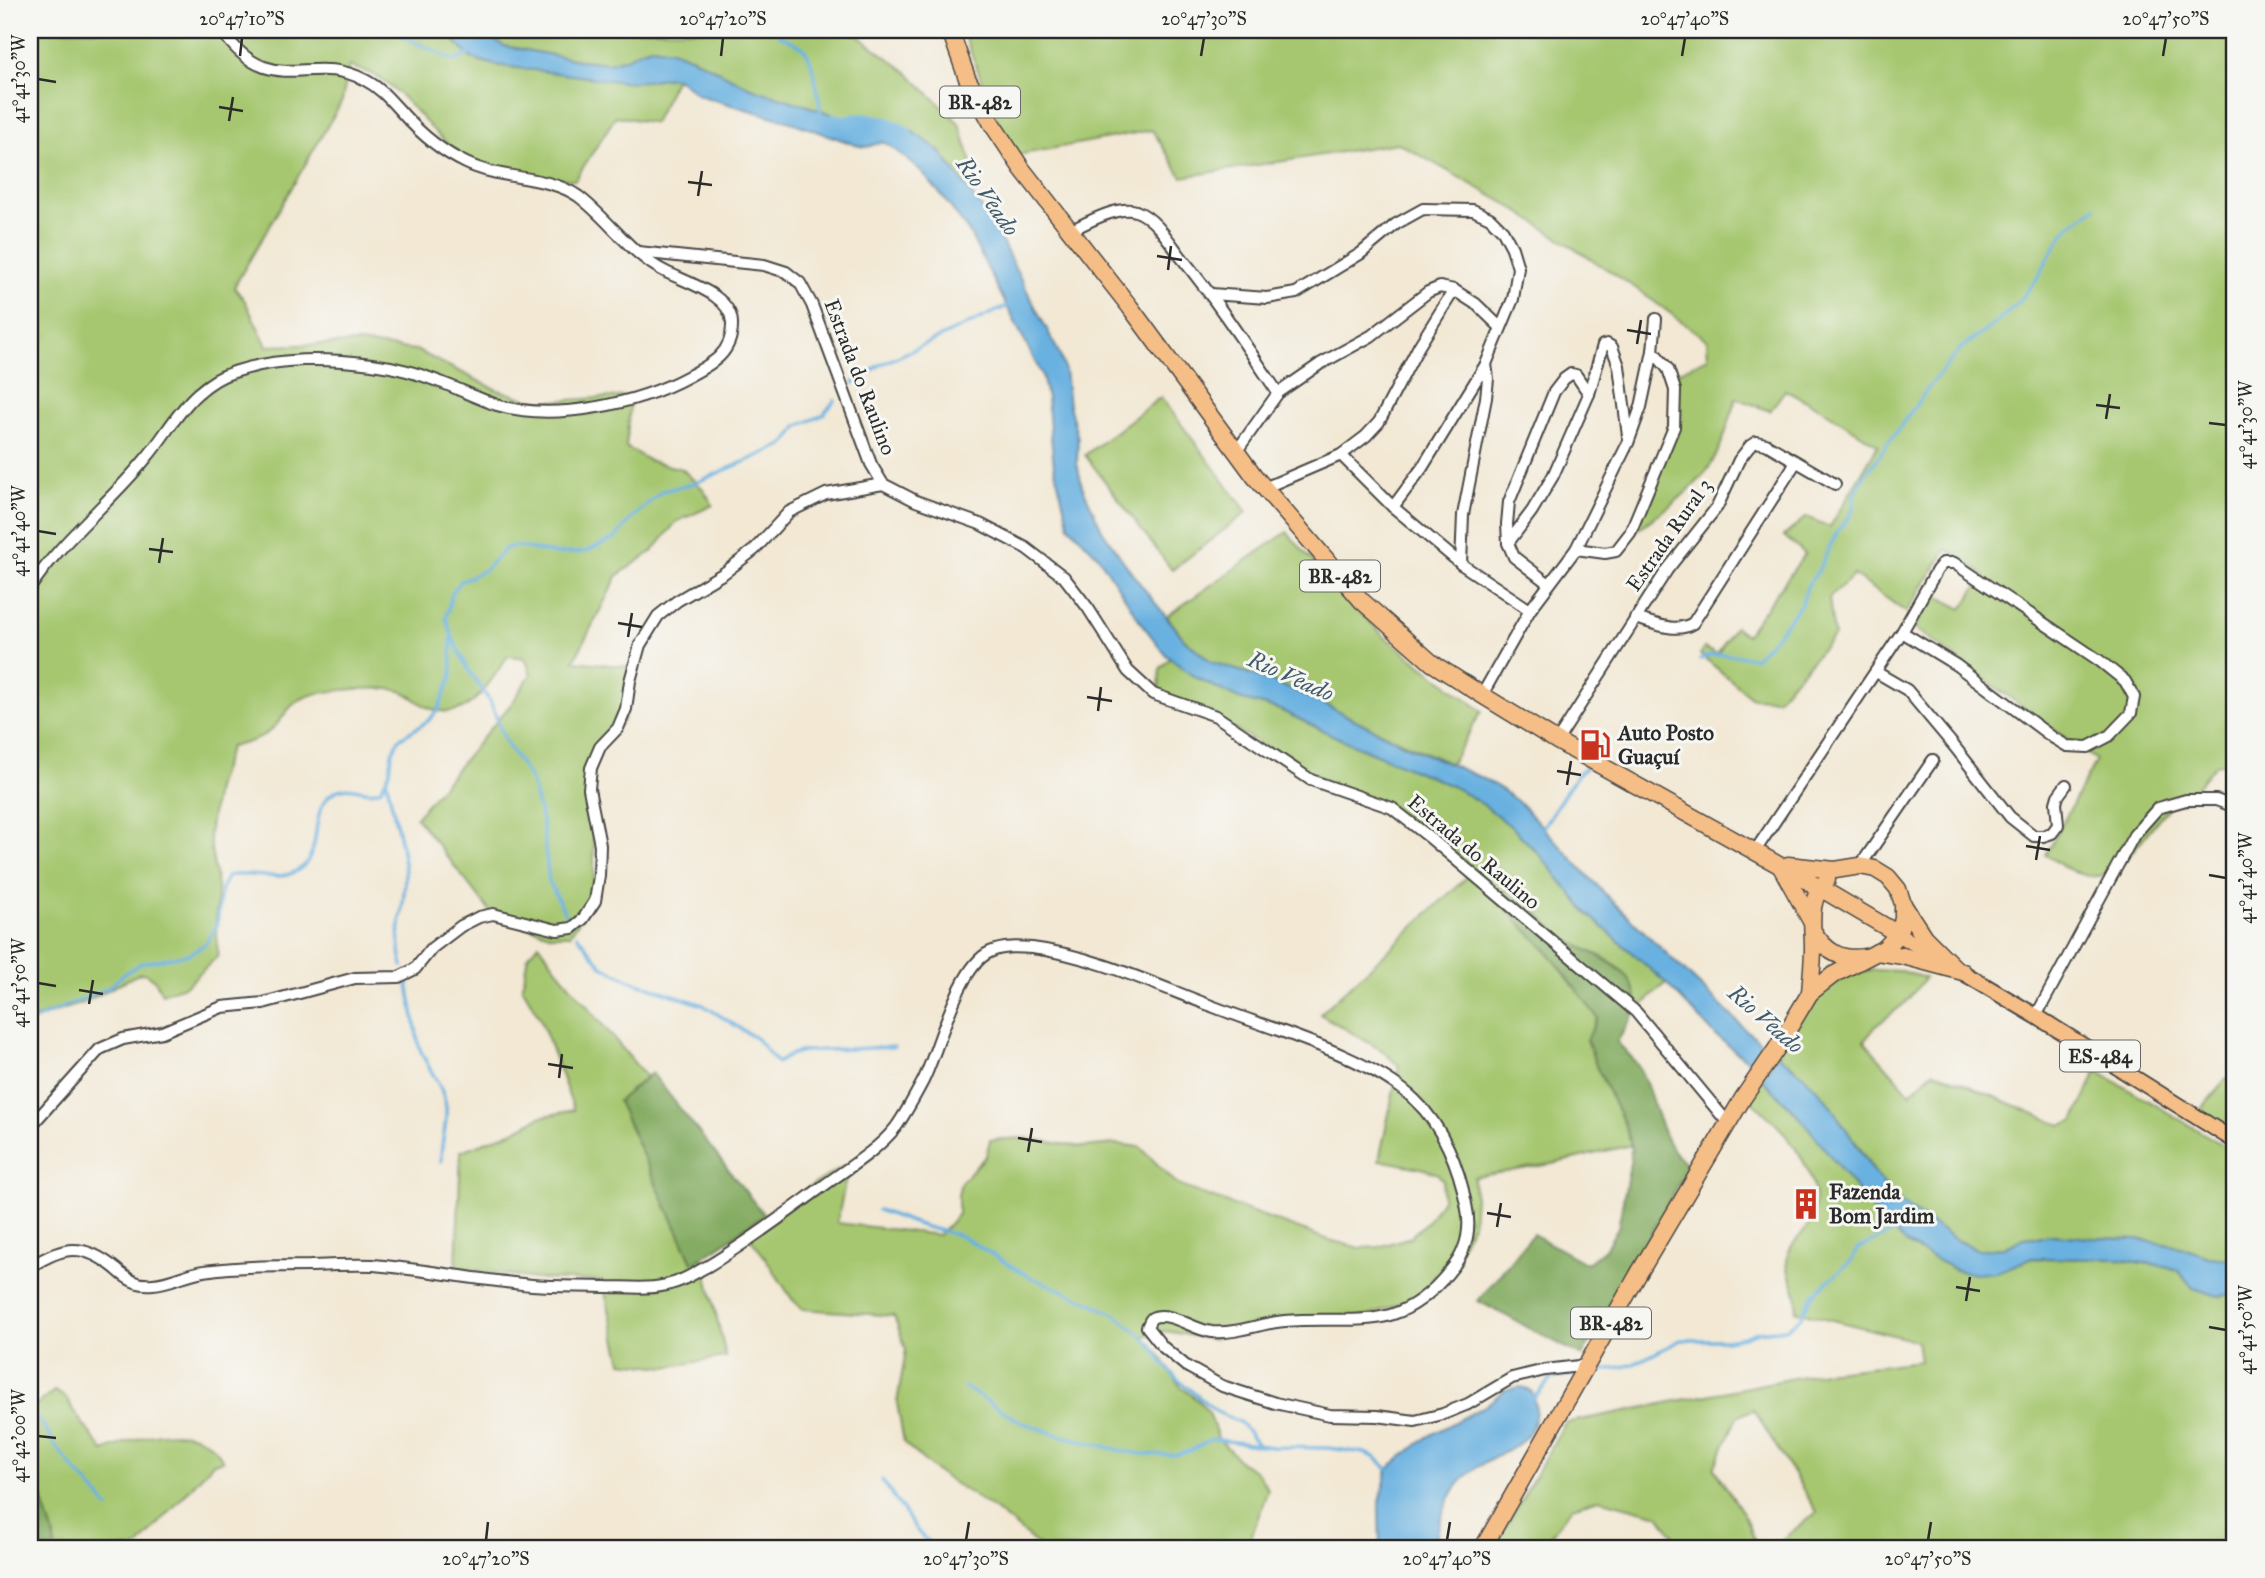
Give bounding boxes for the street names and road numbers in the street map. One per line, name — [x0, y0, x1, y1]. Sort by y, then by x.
road number: BR-482 — [940, 86, 1020, 118]
street label: Estrada do Raulino — [818, 295, 902, 459]
street label: Estrada Rural 3 — [1621, 474, 1717, 596]
road number: BR-482 — [1300, 561, 1380, 592]
street label: Estrada do Raulino — [1402, 789, 1546, 915]
road number: ES-484 — [2060, 1040, 2140, 1072]
road number: BR-482 — [1571, 1308, 1651, 1338]

